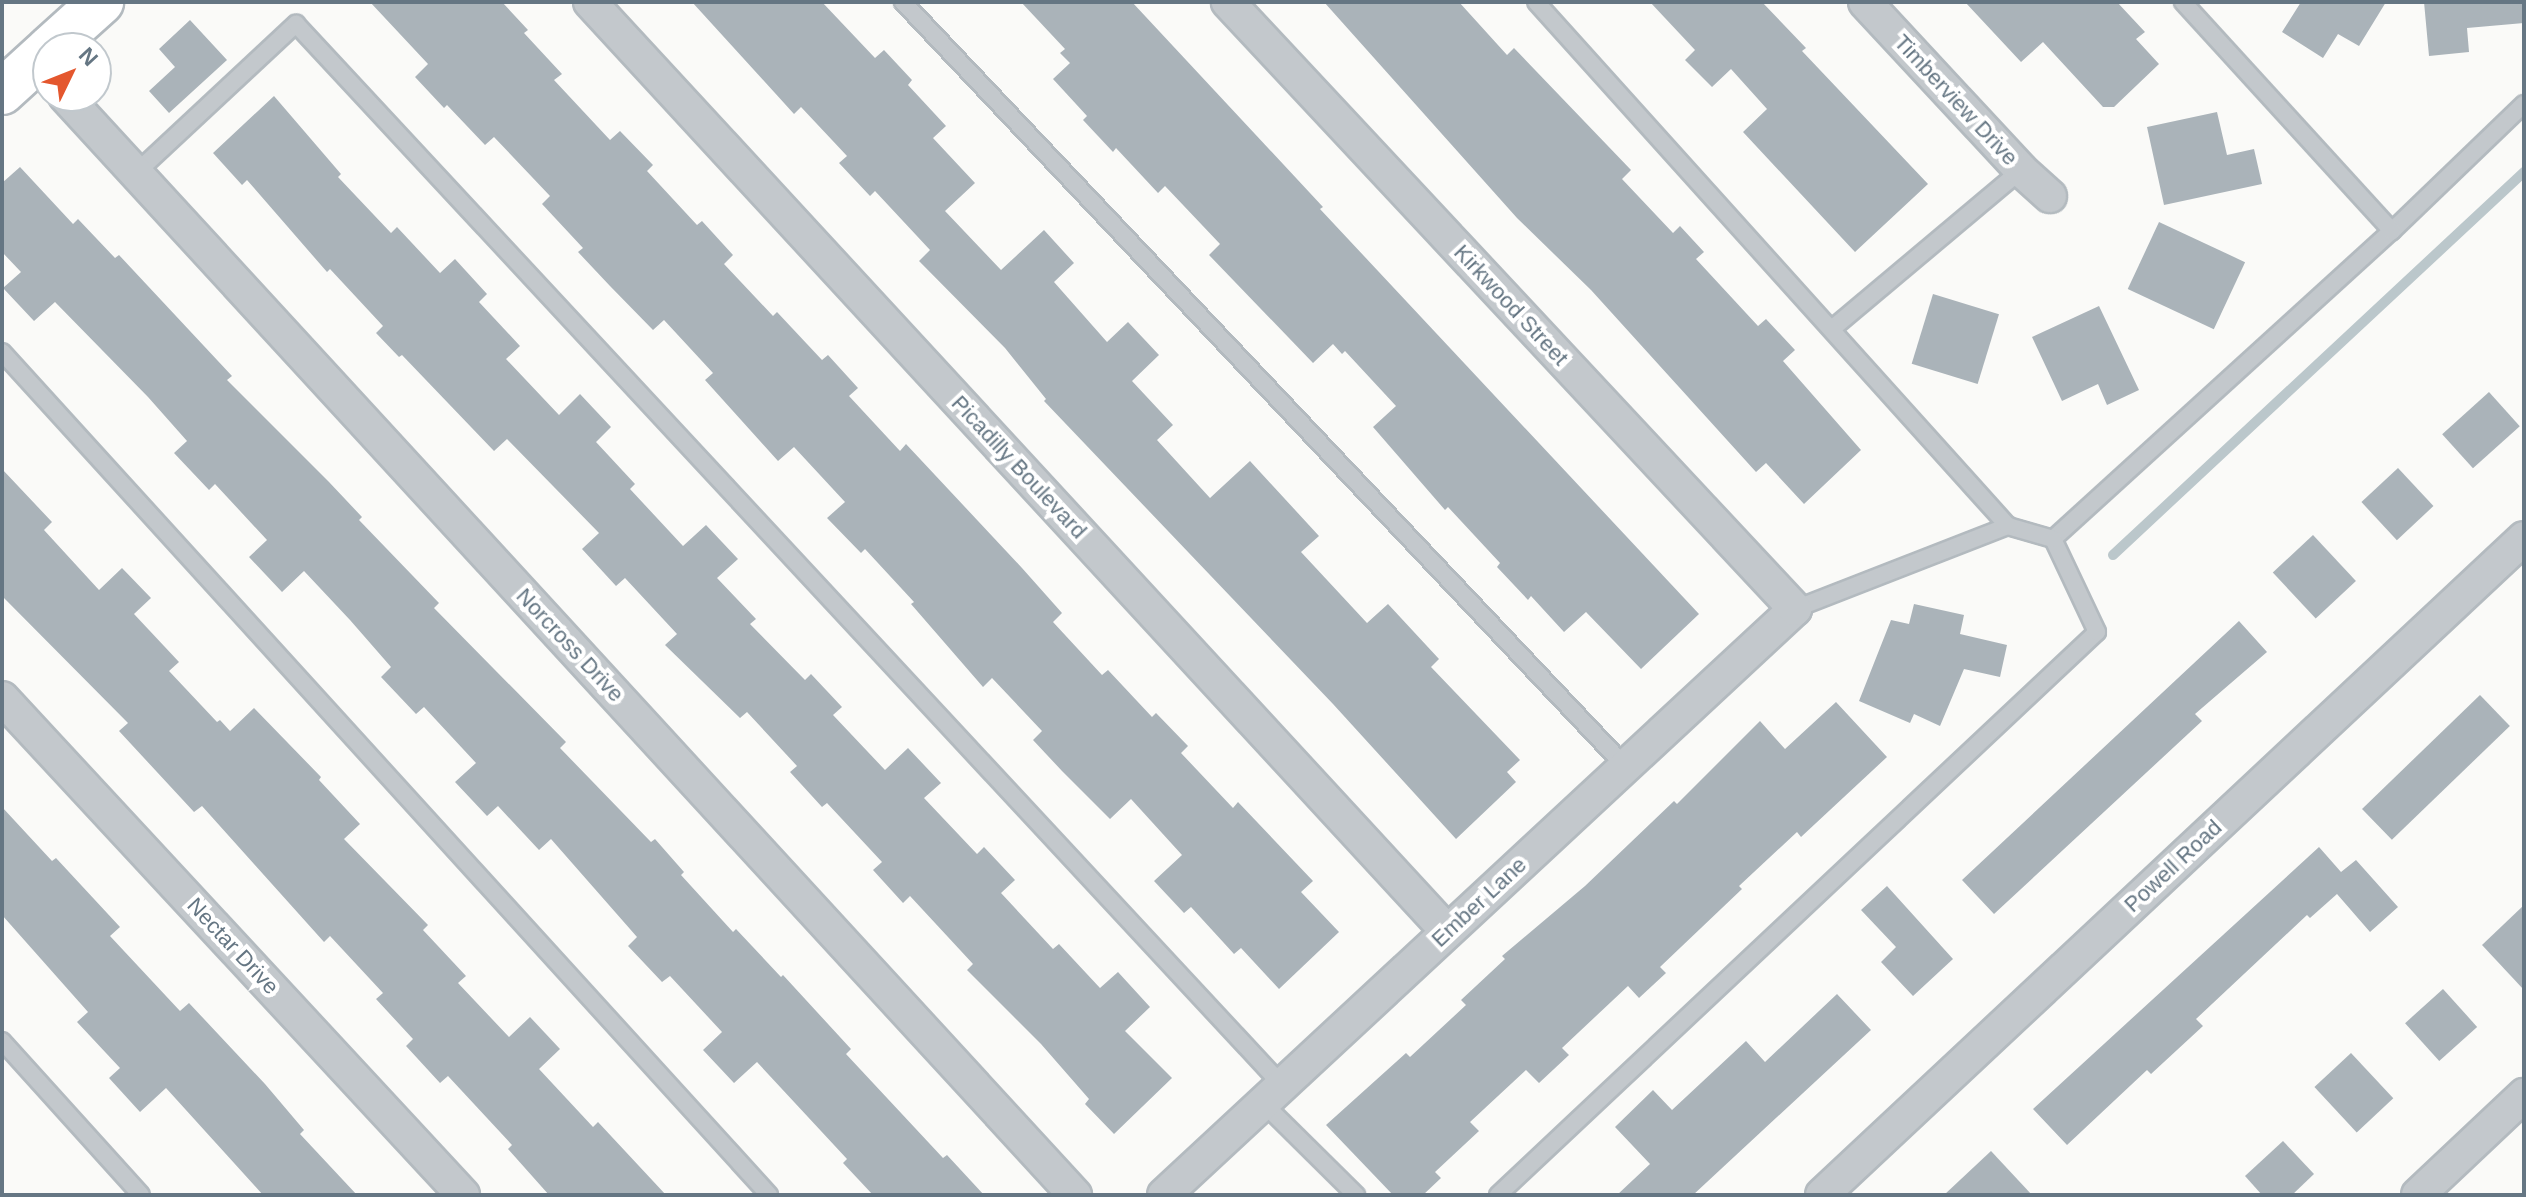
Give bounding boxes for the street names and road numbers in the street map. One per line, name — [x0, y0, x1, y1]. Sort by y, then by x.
street label: Timberview Drive — [1889, 29, 2023, 171]
street label: Kirkwood Street — [1448, 239, 1574, 371]
street label: Picadilly Boulevard — [946, 390, 1092, 544]
street label: Norcross Drive — [511, 583, 629, 707]
street label: Powell Road — [2119, 814, 2227, 918]
street label: Ember Lane — [1426, 851, 1532, 953]
street label: Nectar Drive — [182, 892, 284, 1000]

